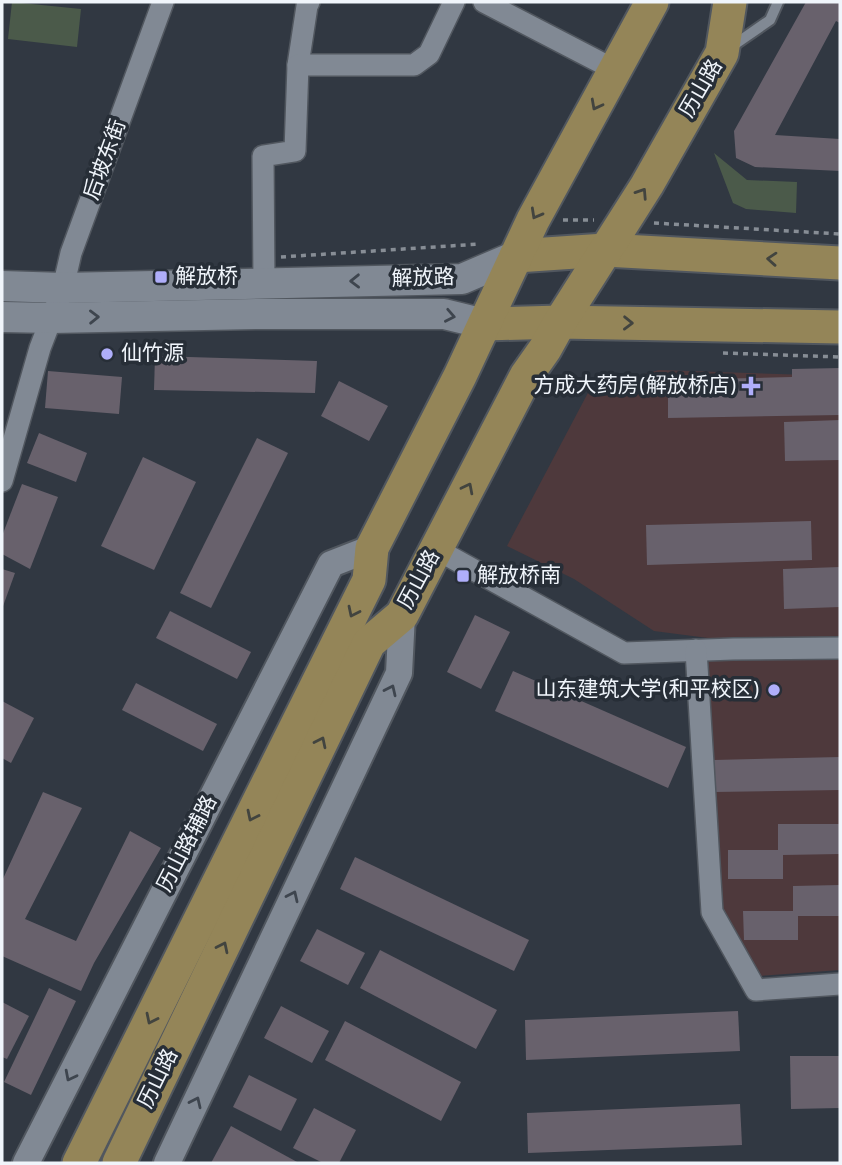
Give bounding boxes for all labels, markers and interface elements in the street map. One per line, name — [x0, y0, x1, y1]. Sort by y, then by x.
street label: 历山路 — [675, 55, 729, 123]
one-way arrow — [591, 98, 605, 110]
street label: 后坡东街 — [79, 116, 133, 204]
one-way arrow — [633, 187, 646, 200]
one-way arrow — [531, 207, 545, 220]
one-way arrow — [766, 252, 777, 267]
place label: 解放桥 — [175, 264, 238, 291]
street label: 解放路 — [391, 264, 455, 294]
marker: 解放桥 — [153, 269, 169, 285]
one-way arrow — [349, 273, 359, 289]
one-way arrow — [444, 308, 456, 323]
one-way arrow — [89, 310, 100, 325]
one-way arrow — [623, 315, 634, 331]
place label: 仙竹源 — [121, 341, 184, 368]
marker: 仙竹源 — [99, 346, 115, 362]
place label: 方成大药房(解放桥店) — [534, 373, 737, 400]
marker: 方成大药房(解放桥店) — [743, 378, 759, 394]
one-way arrow — [459, 483, 473, 495]
street label: 历山路 — [393, 546, 447, 614]
place label: 解放桥南 — [477, 563, 561, 590]
marker: 解放桥南 — [455, 568, 471, 584]
one-way arrow — [348, 605, 362, 617]
place label: 山东建筑大学(和平校区) — [536, 677, 760, 704]
marker: 山东建筑大学(和平校区) — [766, 682, 782, 698]
one-way arrow — [383, 685, 397, 697]
one-way arrow — [313, 737, 327, 749]
street label: 历山路辅路 — [152, 791, 224, 897]
one-way arrow — [247, 809, 261, 821]
one-way arrow — [285, 891, 299, 903]
one-way arrow — [214, 942, 228, 954]
one-way arrow — [145, 1012, 159, 1024]
street label: 历山路 — [133, 1045, 185, 1113]
one-way arrow — [65, 1069, 79, 1082]
one-way arrow — [188, 1097, 202, 1109]

